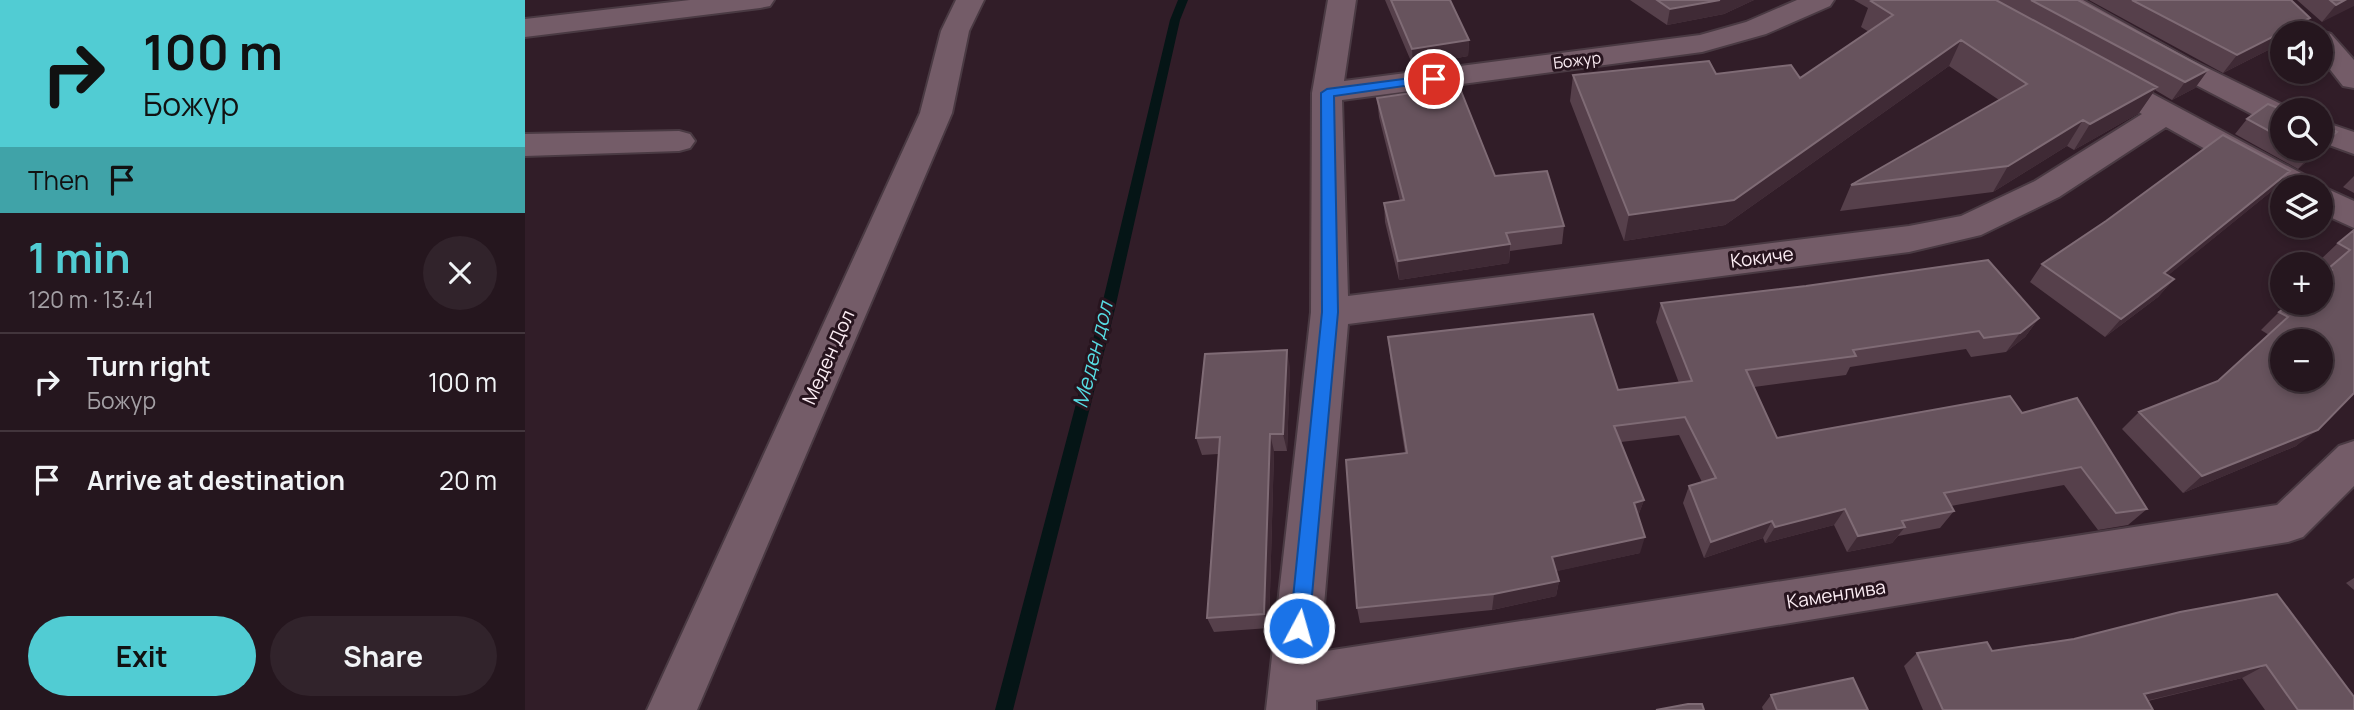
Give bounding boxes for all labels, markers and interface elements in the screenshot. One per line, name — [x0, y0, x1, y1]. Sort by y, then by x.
text: 100 m — [143, 18, 283, 85]
map controls — [2270, 21, 2333, 392]
button: sound — [2270, 21, 2333, 84]
icon: right — [28, 28, 119, 119]
street label: Божур — [1552, 46, 1602, 74]
pin — [1404, 49, 1464, 109]
icon: arrive — [1415, 60, 1453, 98]
text: Божур — [143, 82, 239, 126]
button: search — [2270, 98, 2333, 161]
icon: arrive — [103, 161, 141, 199]
text: Then — [28, 162, 89, 198]
button: layers — [2270, 175, 2333, 238]
text: 1 min — [28, 228, 131, 286]
button: close — [423, 236, 497, 310]
street label: Кокиче — [1729, 240, 1795, 274]
button: + — [2270, 252, 2333, 315]
text: 120 m · 13:41 — [28, 283, 154, 315]
water label: Меден дол — [1065, 297, 1119, 411]
street label: Меден Дол — [796, 306, 860, 408]
button: − — [2270, 329, 2333, 392]
text: Turn right — [87, 348, 211, 384]
icon: right — [28, 363, 66, 401]
text: 100 m — [428, 364, 497, 400]
text: Божур — [87, 384, 156, 416]
icon: arrive — [28, 461, 66, 499]
text: Arrive at destination — [87, 462, 345, 498]
text: 20 m — [439, 462, 497, 498]
street label: Каменлива — [1785, 573, 1887, 615]
position arrow — [1262, 591, 1336, 665]
button: Exit — [28, 616, 256, 696]
button: Share — [270, 616, 497, 696]

